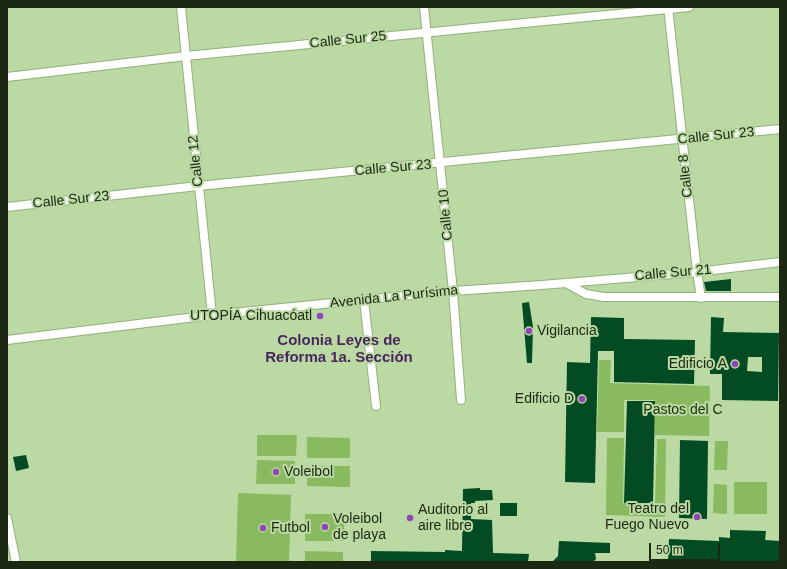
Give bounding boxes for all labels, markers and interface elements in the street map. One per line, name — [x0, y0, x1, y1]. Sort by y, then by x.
street label: Calle Sur 25 — [309, 28, 387, 52]
street label: Calle Sur 23 — [677, 124, 755, 148]
street label: Calle 12 — [185, 135, 207, 187]
street label: Calle 8 — [675, 153, 697, 199]
street label: Calle Sur 23 — [354, 156, 432, 180]
street label: Calle Sur 23 — [32, 188, 110, 212]
street label: Calle 10 — [435, 189, 457, 241]
street label: Calle Sur 21 — [634, 261, 712, 285]
street label: Avenida La Purísima — [329, 282, 459, 312]
place label: UTOPÍA Cihuacóatl — [190, 308, 312, 324]
marker: UTOPÍA Cihuacóatl — [315, 311, 325, 321]
place label: Vigilancia — [537, 323, 597, 339]
marker: Vigilancia — [524, 326, 534, 336]
district label: Colonia Leyes de Reforma 1a. Sección — [265, 332, 413, 367]
place label: Edificio A — [669, 356, 727, 372]
marker: Edificio A — [730, 359, 740, 369]
place label: Edificio D — [515, 391, 574, 407]
marker: Edificio D — [577, 394, 587, 404]
park label: Pastos del C — [643, 402, 723, 418]
place label: Voleibol — [284, 464, 333, 480]
marker: Voleibol — [271, 467, 281, 477]
place label: Teatro del Fuego Nuevo — [605, 501, 689, 534]
place label: Auditorio al aire libre — [418, 502, 488, 534]
place label: Voleibol de playa — [333, 511, 386, 544]
marker: Teatro del Fuego Nuevo — [692, 512, 702, 522]
marker: Auditorio al aire libre — [405, 513, 415, 523]
place label: Futbol — [271, 520, 310, 536]
marker: Voleibol de playa — [320, 522, 330, 532]
marker: Futbol — [258, 523, 268, 533]
scale bar — [651, 535, 722, 561]
text: 50 m — [656, 543, 683, 557]

